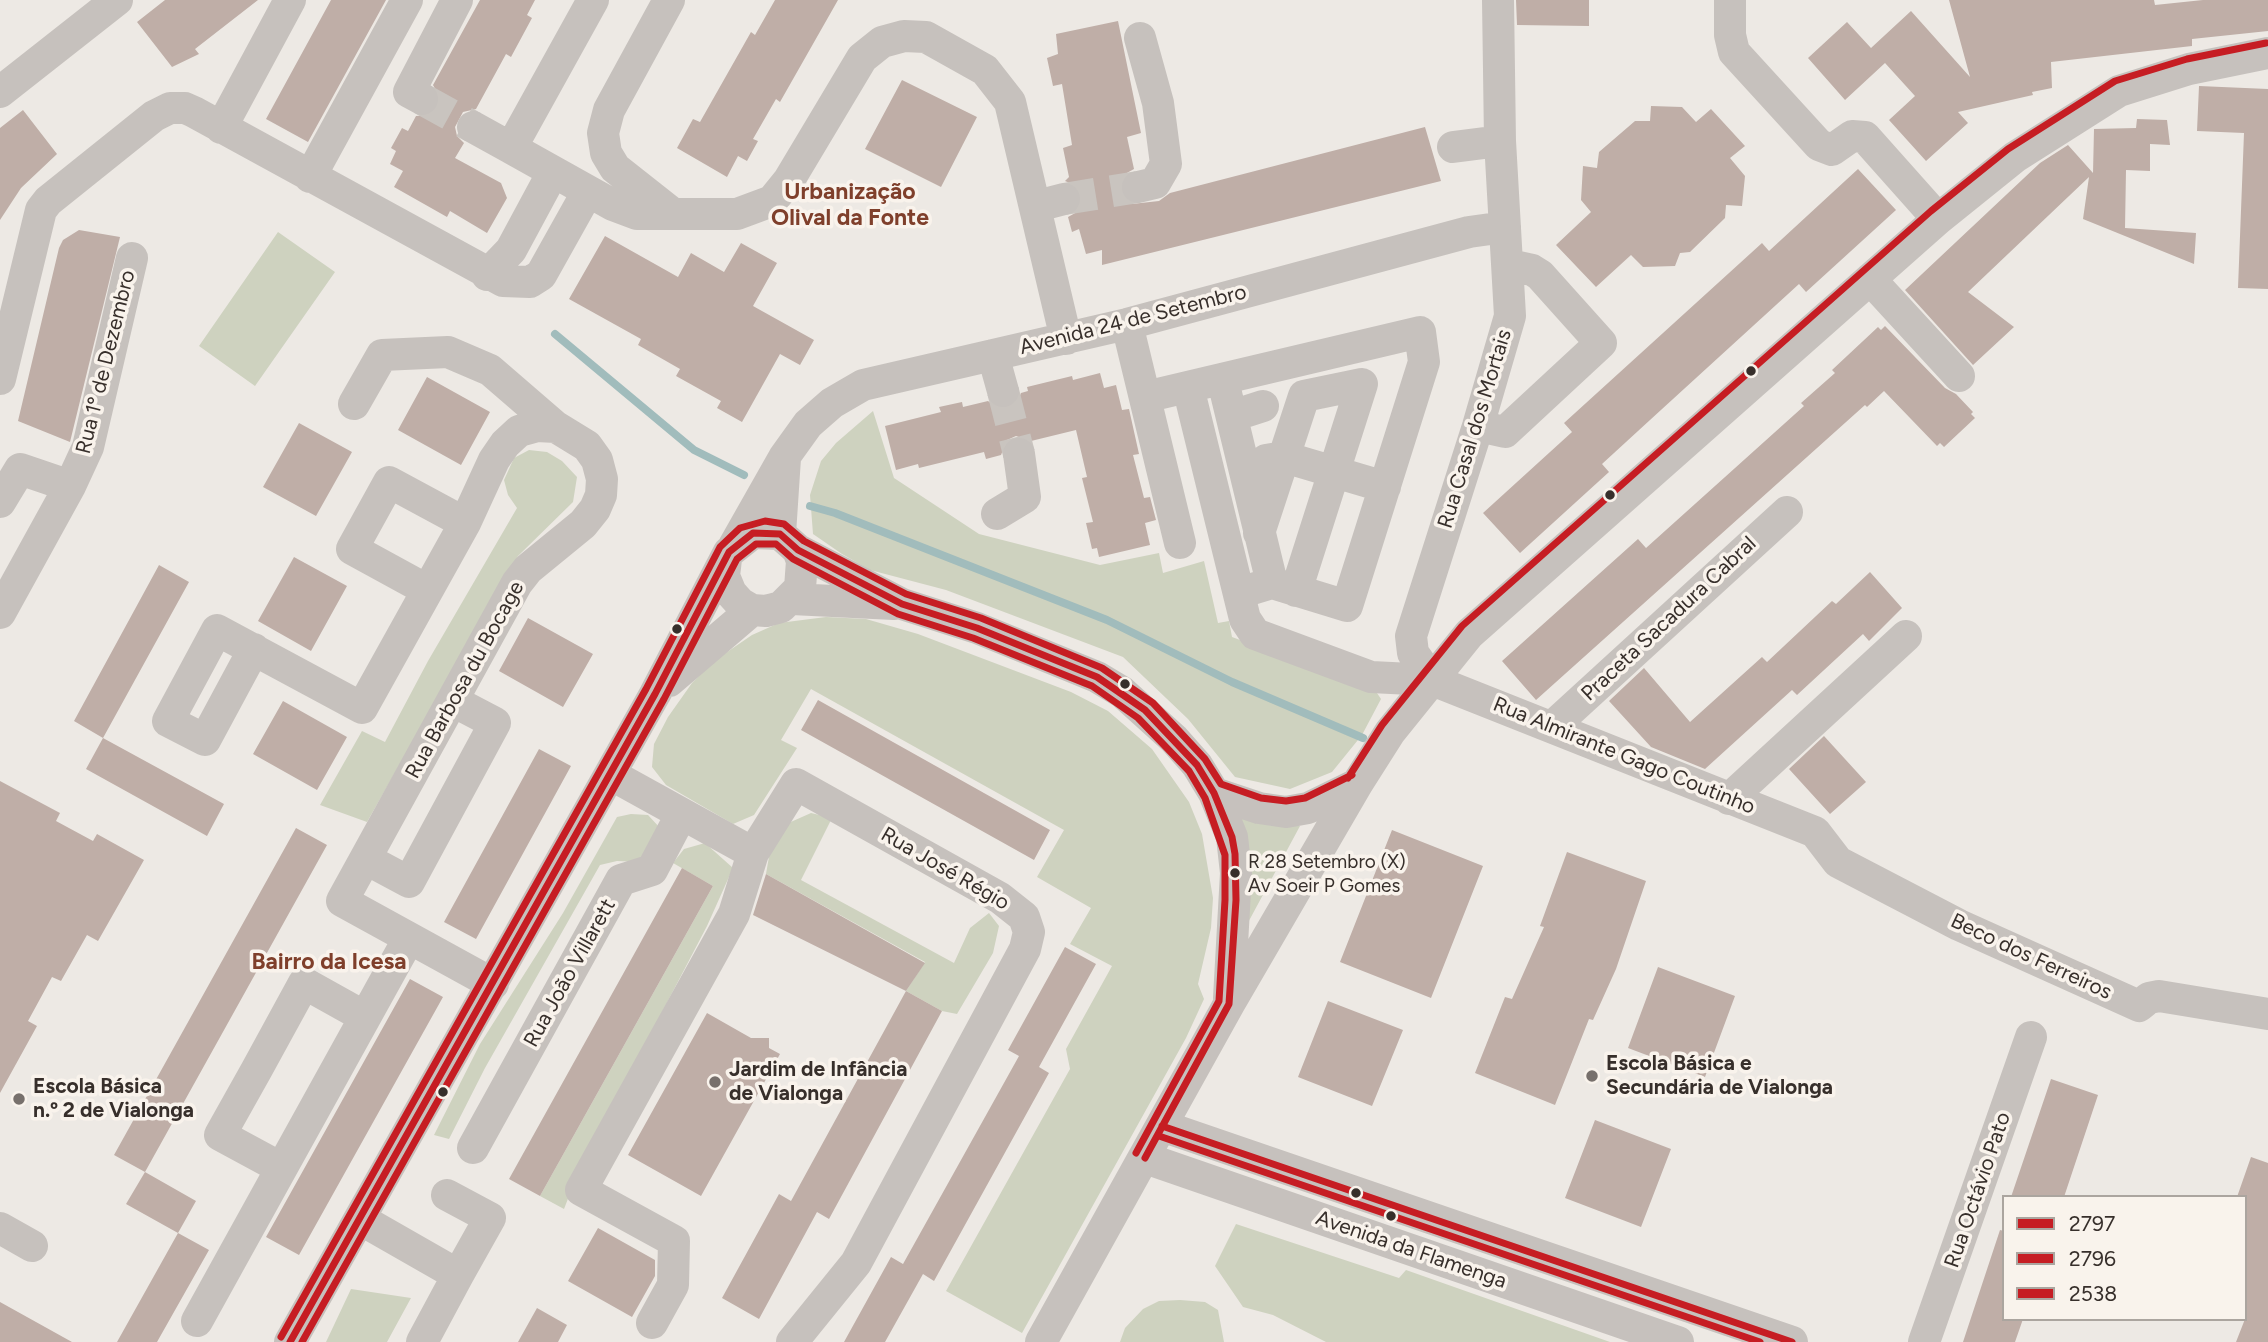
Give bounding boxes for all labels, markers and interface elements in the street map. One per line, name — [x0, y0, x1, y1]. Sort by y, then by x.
district label: Urbanização Olival da Fonte — [771, 178, 929, 232]
street label: Rua 1º de Dezembro — [71, 268, 141, 456]
street label: Avenida 24 de Setembro — [1017, 280, 1249, 360]
street label: Rua Casal dos Mortais — [1433, 326, 1517, 532]
unlabelled marker — [1744, 364, 1758, 378]
unlabelled marker — [1603, 488, 1617, 502]
street label: Praceta Sacadura Cabral — [1576, 531, 1762, 707]
street label: Rua Barbosa du Bocage — [400, 577, 530, 783]
unlabelled marker — [670, 622, 684, 636]
unlabelled marker — [1118, 677, 1132, 691]
street label: Rua Almirante Gago Coutinho — [1489, 692, 1759, 820]
street label: Rua José Régio — [876, 822, 1014, 916]
place label: R 28 Setembro (X) Av Soeir P Gomes — [1248, 851, 1406, 895]
marker: R 28 Setembro (X) Av Soeir P Gomes — [1228, 866, 1242, 880]
street label: Rua João Villarett — [519, 894, 621, 1052]
street label: Beco dos Ferreiros — [1946, 909, 2116, 1005]
district label: Bairro da Icesa — [252, 948, 406, 976]
place label: Escola Básica e Secundária de Vialonga — [1606, 1051, 1833, 1101]
place label: Jardim de Infância de Vialonga — [729, 1057, 907, 1107]
marker: Escola Básica e Secundária de Vialonga — [1584, 1068, 1600, 1084]
place label: Escola Básica n.º 2 de Vialonga — [33, 1074, 194, 1124]
marker: Jardim de Infância de Vialonga — [707, 1074, 723, 1090]
unlabelled marker — [436, 1085, 450, 1099]
marker: Escola Básica n.º 2 de Vialonga — [11, 1091, 27, 1107]
street label: Rua Octávio Pato — [1940, 1109, 2016, 1271]
unlabelled marker — [1349, 1186, 1363, 1200]
legend — [2002, 1195, 2247, 1321]
street label: Avenida da Flamenga — [1312, 1206, 1510, 1294]
unlabelled marker — [1384, 1209, 1398, 1223]
text: 2797 — [2069, 1211, 2115, 1236]
text: 2796 — [2069, 1246, 2116, 1271]
text: 2538 — [2069, 1281, 2117, 1306]

